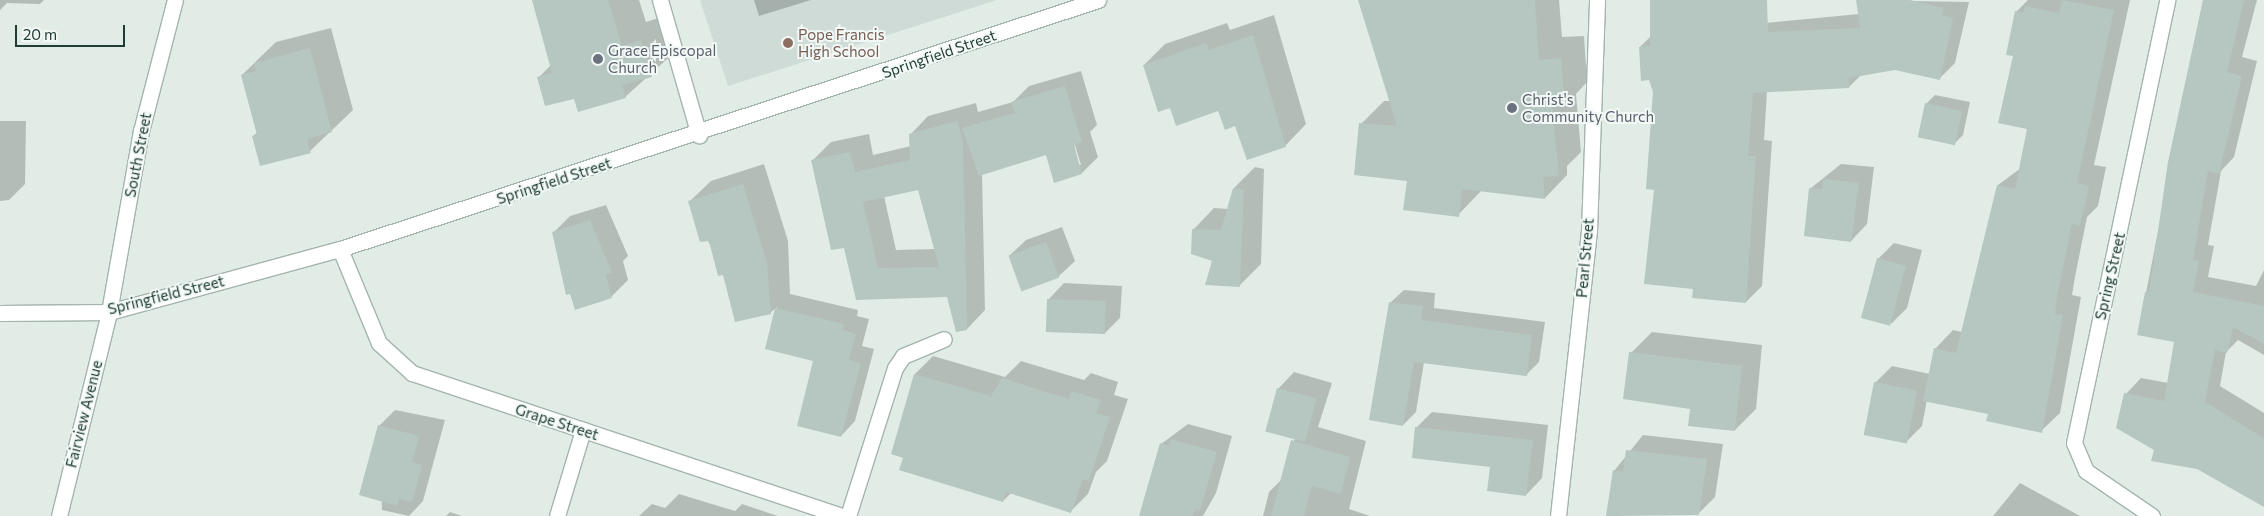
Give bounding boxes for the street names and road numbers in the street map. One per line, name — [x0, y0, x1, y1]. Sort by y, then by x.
street label: Springfield Street — [879, 26, 999, 82]
street label: South Street — [121, 111, 155, 199]
street label: Springfield Street — [494, 154, 614, 208]
street label: Pearl Street — [1573, 217, 1597, 299]
street label: Spring Street — [2091, 230, 2129, 322]
street label: Springfield Street — [106, 272, 226, 318]
street label: Fairview Avenue — [62, 358, 106, 470]
street label: Grape Street — [513, 400, 601, 444]

